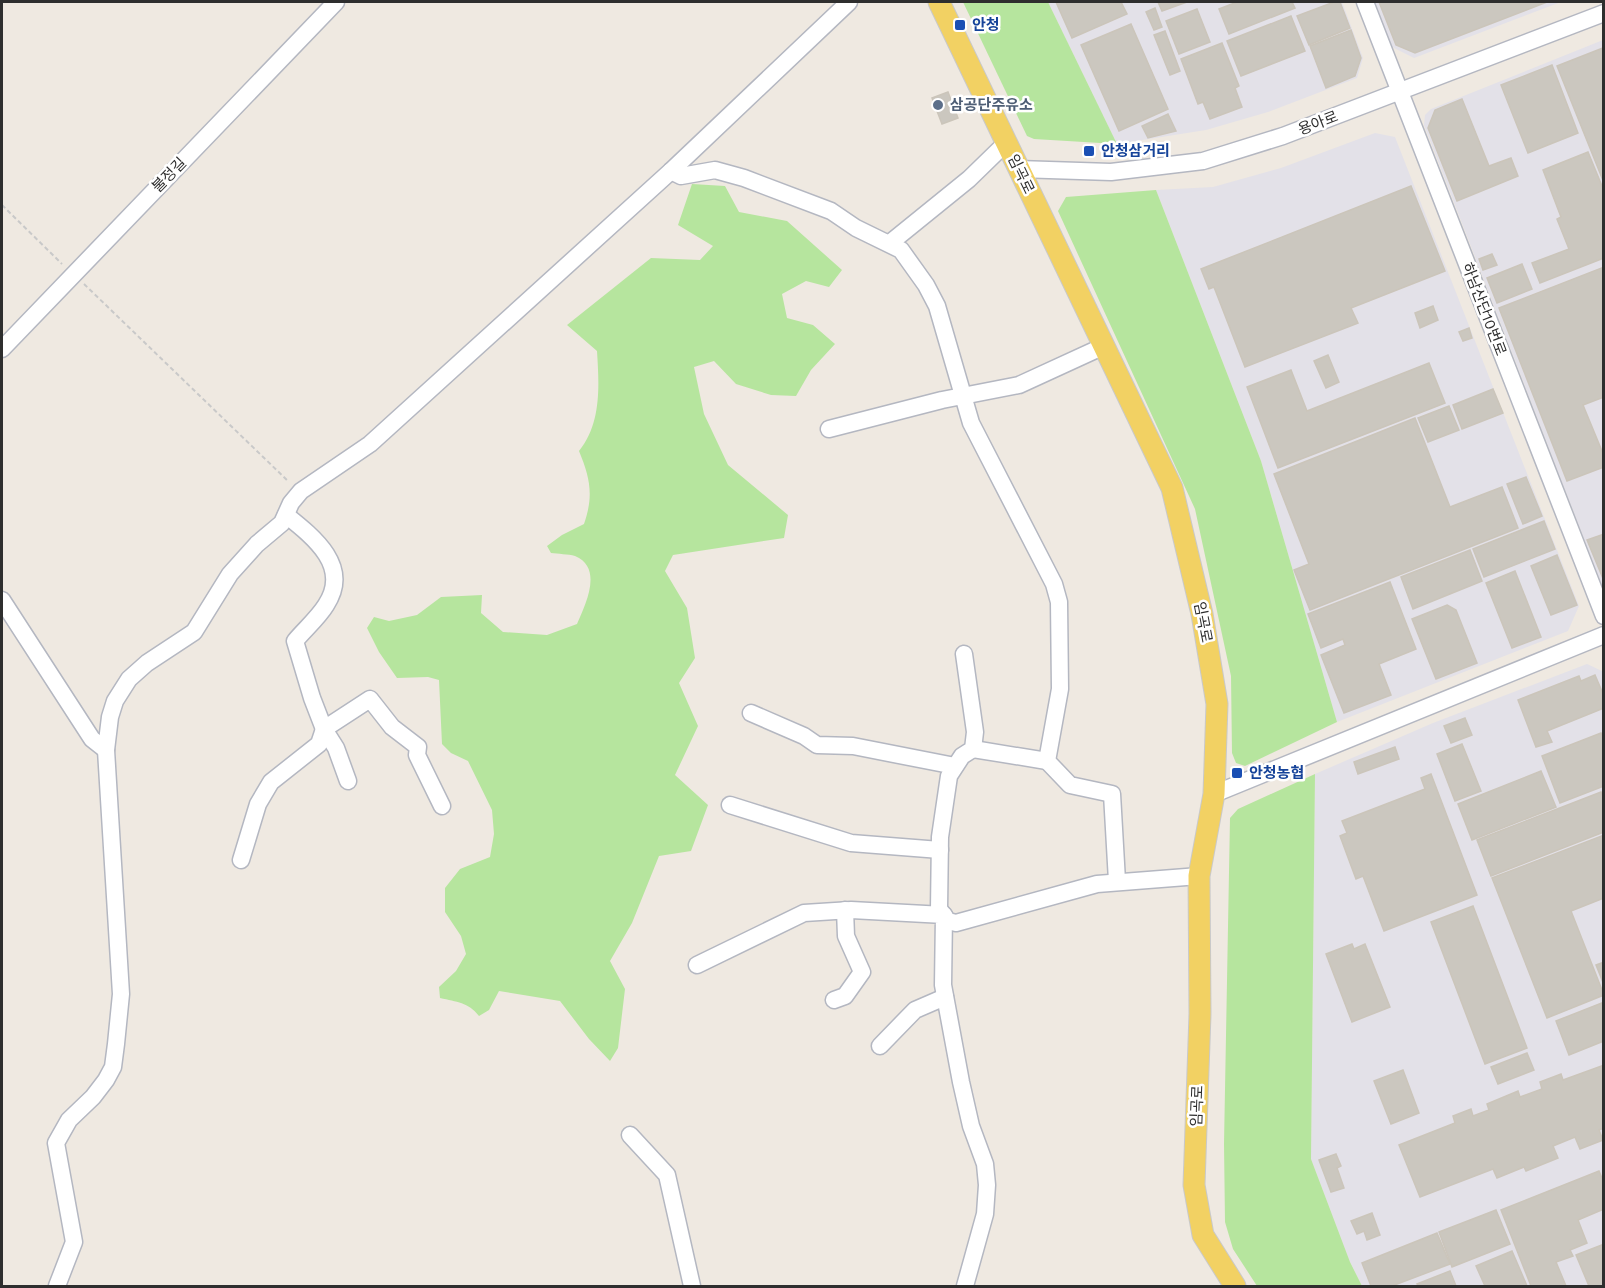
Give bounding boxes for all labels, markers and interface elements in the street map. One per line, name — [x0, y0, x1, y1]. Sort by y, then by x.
place label: 안청 — [972, 16, 1000, 34]
marker: 안청 — [953, 18, 967, 32]
place label: 삼공단주유소 — [950, 96, 1033, 114]
marker: 삼공단주유소 — [931, 98, 945, 112]
street label: 용아로 — [1295, 107, 1341, 139]
place label: 안청삼거리 — [1101, 142, 1170, 160]
marker: 안청삼거리 — [1082, 144, 1096, 158]
street label: 임곡로 — [1004, 151, 1038, 197]
street label: 불정길 — [148, 154, 190, 196]
street label: 하남산단10번로 — [1458, 260, 1510, 358]
street label: 임곡로 — [1190, 600, 1216, 644]
place label: 안청농협 — [1249, 764, 1304, 782]
marker: 안청농협 — [1230, 766, 1244, 780]
street label: 임곡로 — [1187, 1085, 1207, 1127]

